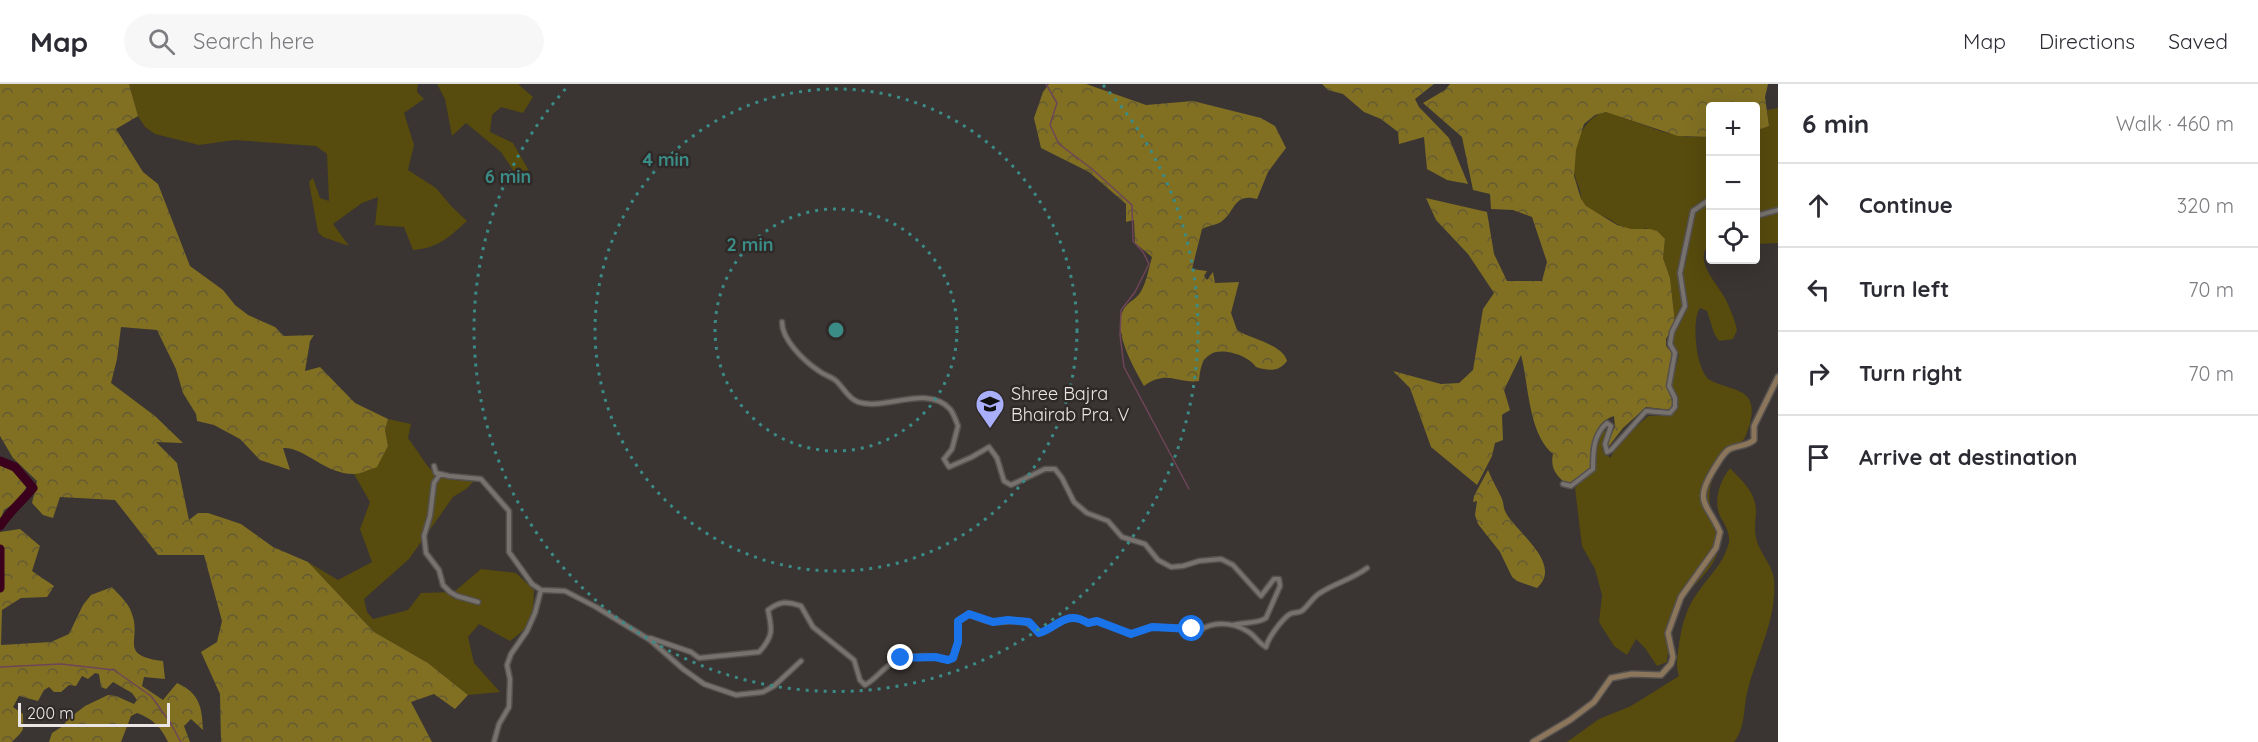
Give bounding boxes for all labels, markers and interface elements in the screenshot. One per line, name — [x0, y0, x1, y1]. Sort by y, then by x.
search box — [124, 14, 544, 68]
text: Map — [30, 24, 88, 59]
icon: search — [145, 25, 178, 58]
text: Search here — [193, 27, 315, 55]
text: Map — [1963, 28, 2006, 54]
text: Directions — [2039, 28, 2135, 54]
text: Saved — [2168, 28, 2228, 54]
map controls — [1706, 102, 1760, 264]
button: + — [1706, 102, 1760, 156]
text: 6 min — [1802, 107, 1869, 140]
text: Walk · 460 m — [2116, 111, 2234, 136]
text: 4 min — [642, 148, 690, 171]
button: − — [1706, 156, 1760, 210]
text: 6 min — [485, 165, 531, 188]
icon: ahead — [1802, 189, 1835, 222]
text: Continue — [1859, 191, 1953, 219]
text: 320 m — [2177, 193, 2234, 218]
button: locate — [1706, 210, 1760, 264]
text: 2 min — [727, 233, 773, 256]
icon: left — [1802, 273, 1835, 306]
text: Turn left — [1859, 275, 1949, 303]
text: 70 m — [2188, 277, 2234, 302]
centre of rings — [826, 320, 846, 340]
icon: right — [1802, 357, 1835, 390]
text: Turn right — [1859, 359, 1963, 387]
text: 70 m — [2188, 361, 2234, 386]
place label: Shree Bajra Bhairab Pra. V — [1011, 382, 1130, 426]
school or university icon: Shree Bajra Bhairab Pra. V — [974, 388, 1006, 430]
icon: arrive — [1802, 441, 1835, 474]
text: Arrive at destination — [1859, 443, 2077, 471]
route start — [1178, 615, 1204, 641]
route end — [887, 644, 913, 670]
scale bar — [18, 700, 170, 728]
text: 200 m — [27, 703, 74, 723]

